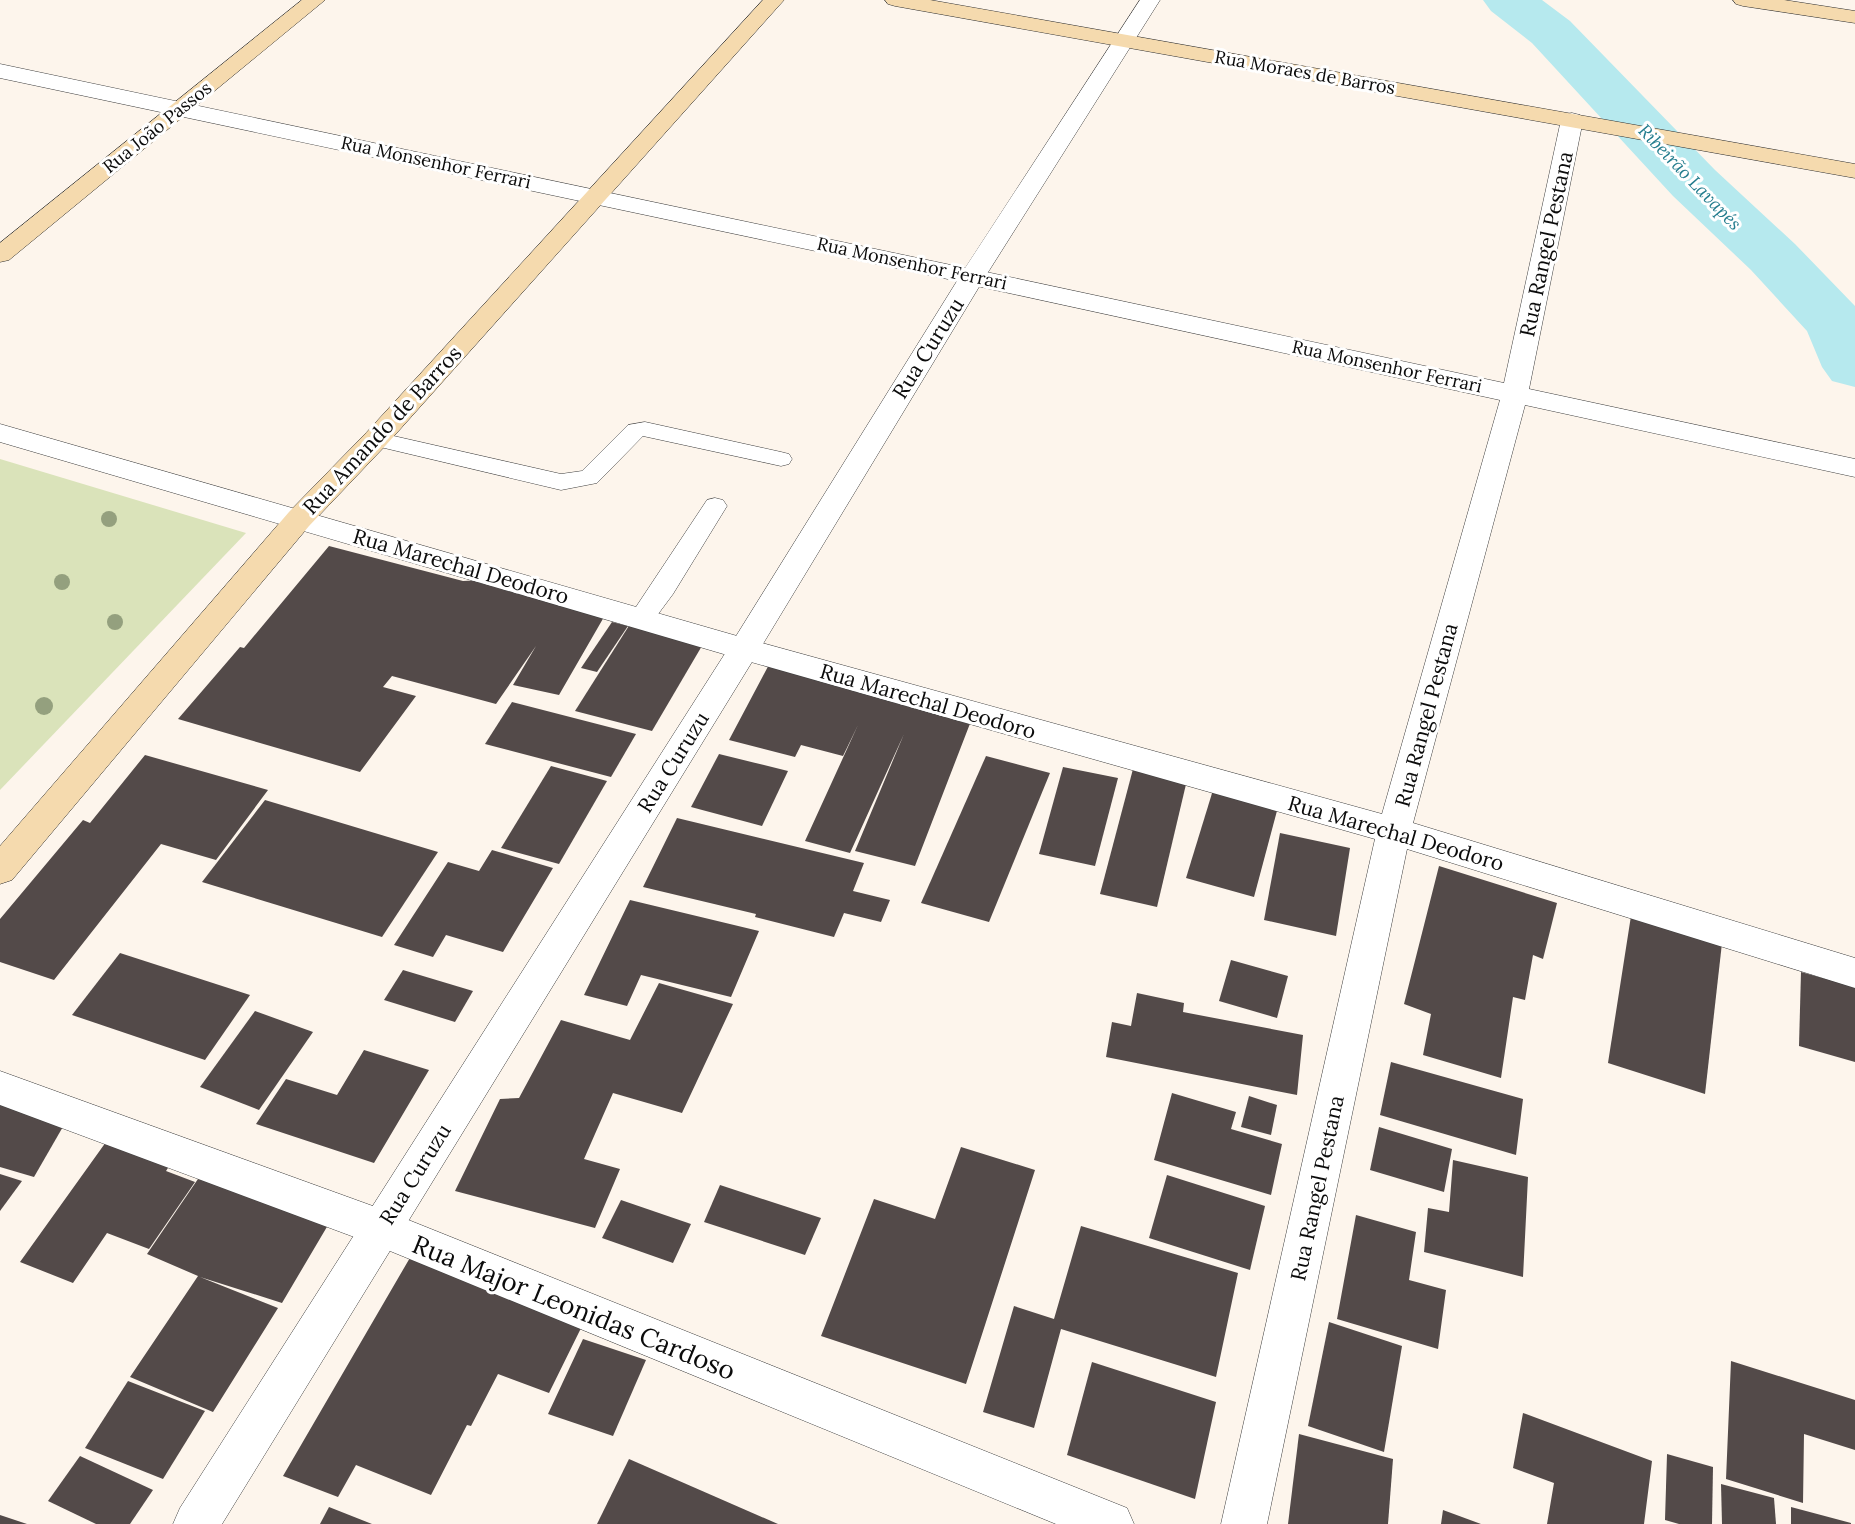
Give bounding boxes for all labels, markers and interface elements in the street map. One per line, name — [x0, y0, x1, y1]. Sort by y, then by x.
street label: Rua Moraes de Barros — [1213, 45, 1397, 99]
street label: Rua João Passos — [98, 76, 216, 178]
water label: Ribeirão Lavapés — [1634, 119, 1746, 235]
street label: Rua Monsenhor Ferrari — [339, 131, 533, 193]
street label: Rua Rangel Pestana — [1513, 149, 1579, 339]
street label: Rua Monsenhor Ferrari — [815, 232, 1009, 294]
street label: Rua Curuzu — [886, 292, 970, 404]
street label: Rua Monsenhor Ferrari — [1290, 335, 1484, 397]
street label: Rua Amando de Barros — [297, 340, 467, 520]
street label: Rua Marechal Deodoro — [350, 522, 572, 610]
street label: Rua Rangel Pestana — [1388, 620, 1464, 810]
street label: Rua Marechal Deodoro — [817, 657, 1039, 745]
street label: Rua Curuzu — [631, 706, 715, 818]
street label: Rua Marechal Deodoro — [1285, 789, 1507, 877]
street label: Rua Rangel Pestana — [1284, 1093, 1350, 1283]
street label: Rua Curuzu — [373, 1118, 457, 1230]
street label: Rua Major Leonidas Cardoso — [408, 1227, 740, 1387]

